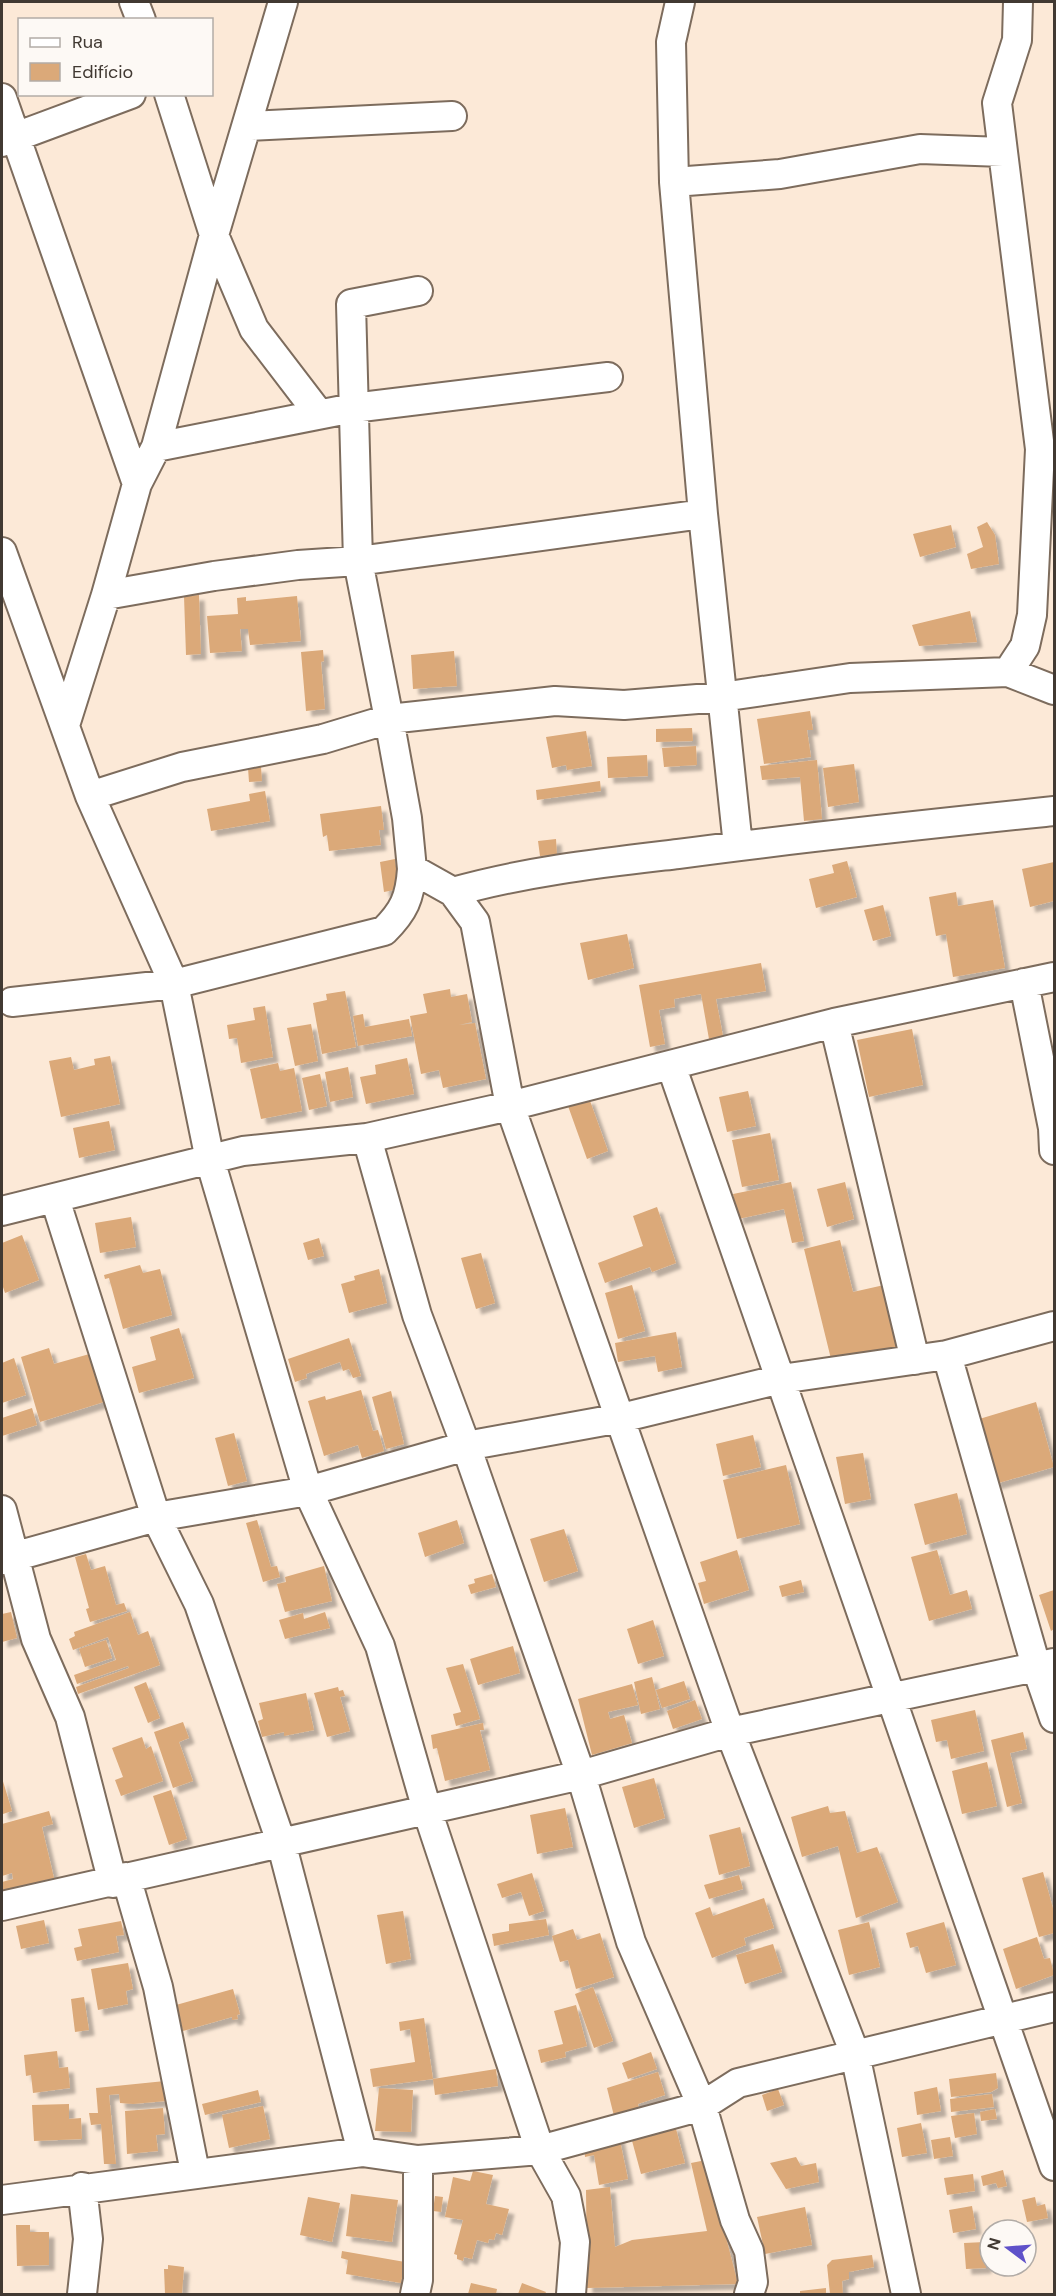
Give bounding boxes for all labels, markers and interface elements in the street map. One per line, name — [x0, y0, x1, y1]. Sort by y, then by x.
legend — [18, 18, 213, 96]
text: Rua — [72, 30, 103, 54]
text: Edifício — [72, 60, 133, 84]
north arrow — [978, 2218, 1038, 2278]
text: N — [982, 2235, 1006, 2253]

